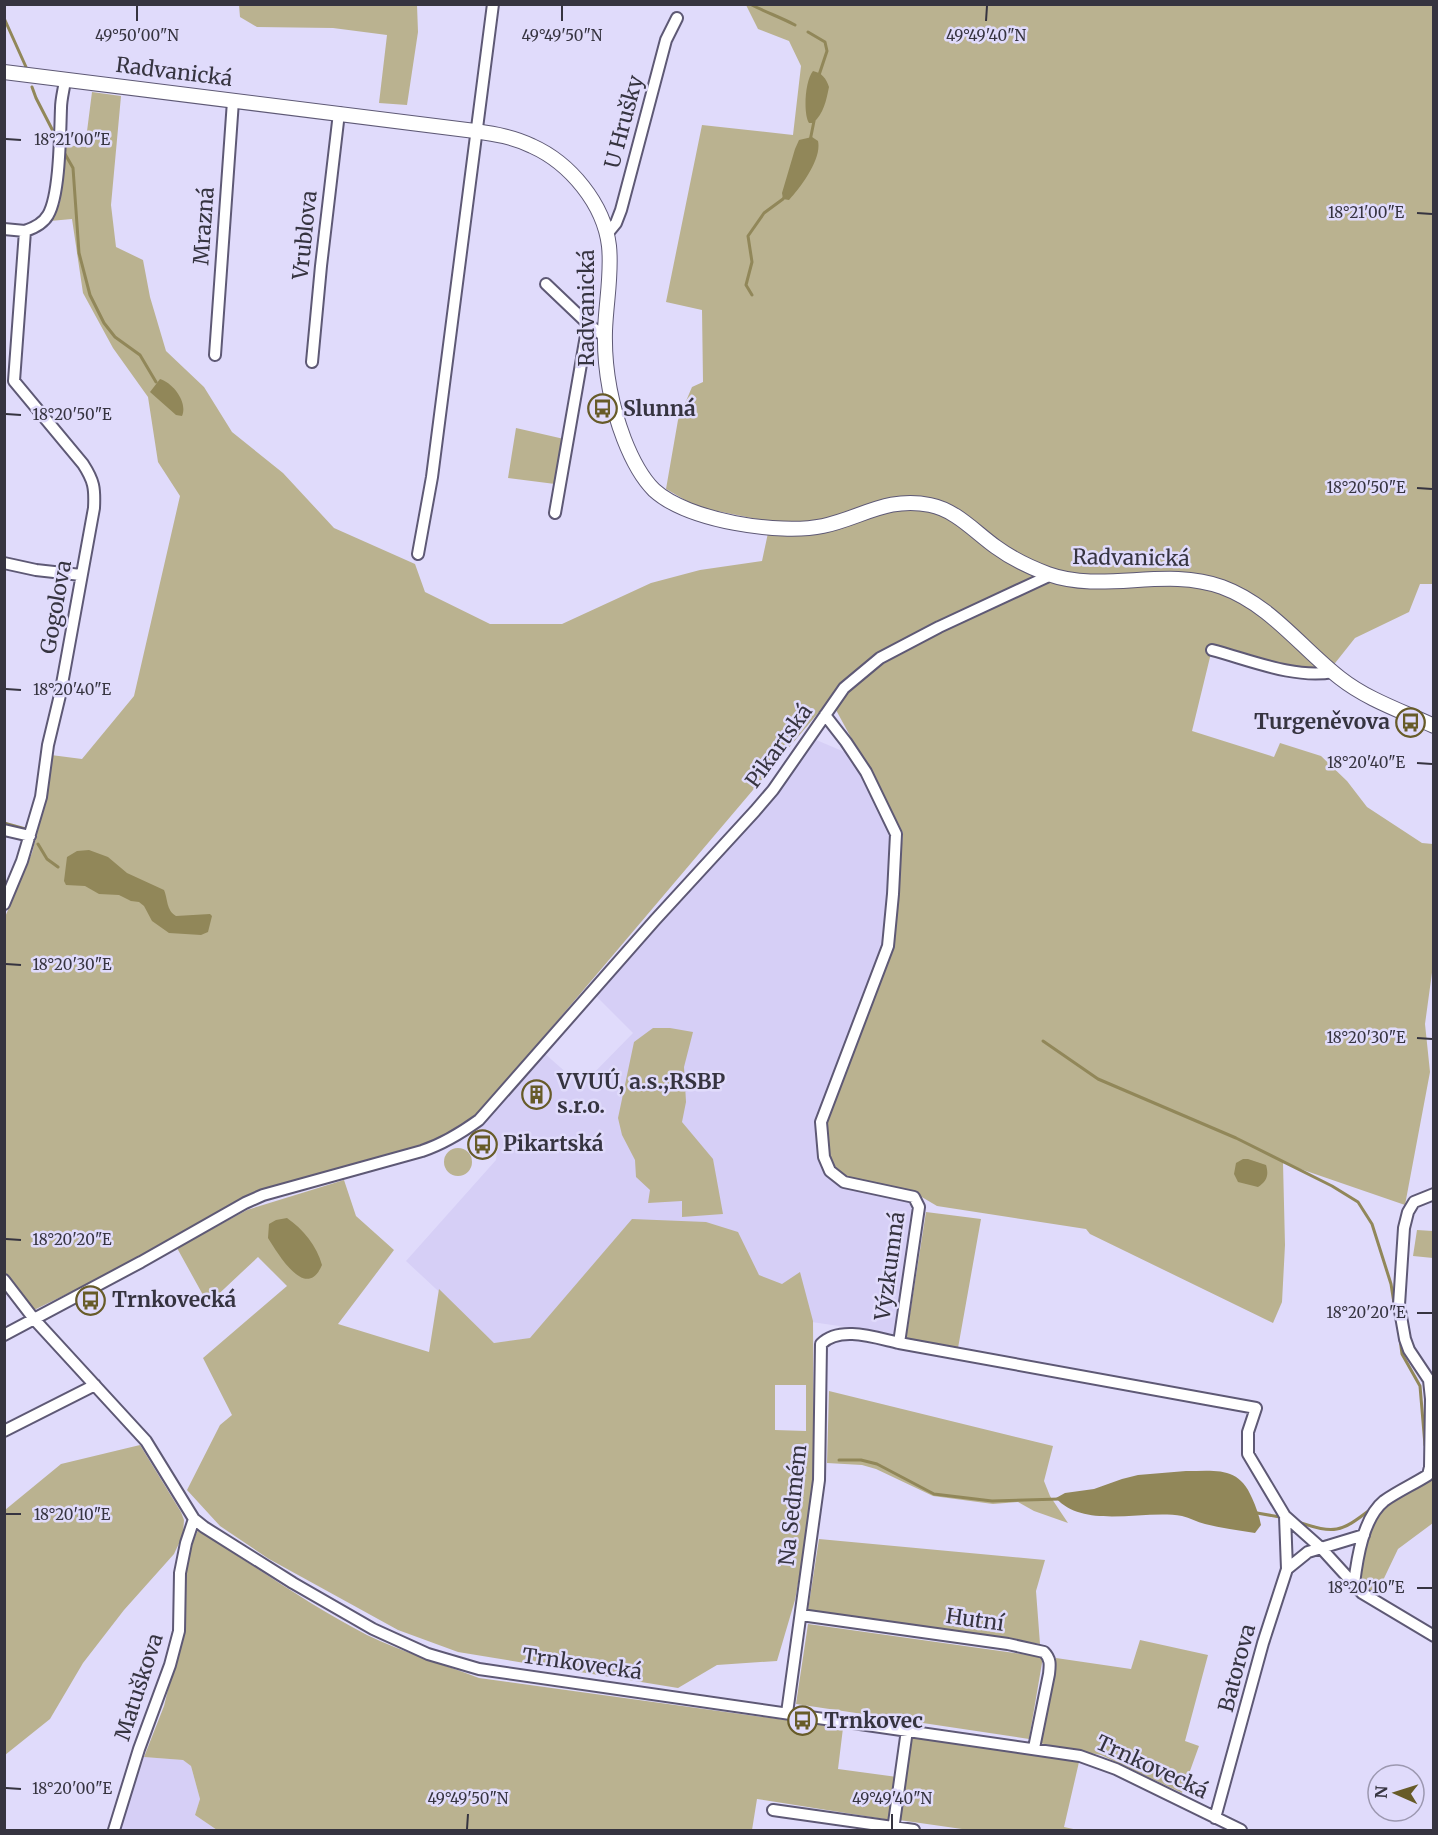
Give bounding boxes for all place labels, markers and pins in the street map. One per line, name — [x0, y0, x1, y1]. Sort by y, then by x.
bus stop icon: Slunná — [586, 393, 618, 425]
place label: Slunná — [623, 395, 696, 422]
bus stop icon: Turgeněvova — [1395, 706, 1427, 738]
place label: Turgeněvova — [1254, 708, 1390, 735]
place label: VVUÚ, a.s.;RSBP s.r.o. — [556, 1067, 725, 1119]
building icon: VVUÚ, a.s.;RSBP s.r.o. — [520, 1078, 552, 1110]
bus stop icon: Pikartská — [466, 1128, 498, 1160]
place label: Pikartská — [503, 1130, 604, 1157]
bus stop icon: Trnkovecká — [75, 1284, 107, 1316]
place label: Trnkovecká — [112, 1286, 237, 1313]
bus stop icon: Trnkovec — [787, 1705, 819, 1737]
place label: Trnkovec — [824, 1707, 923, 1734]

